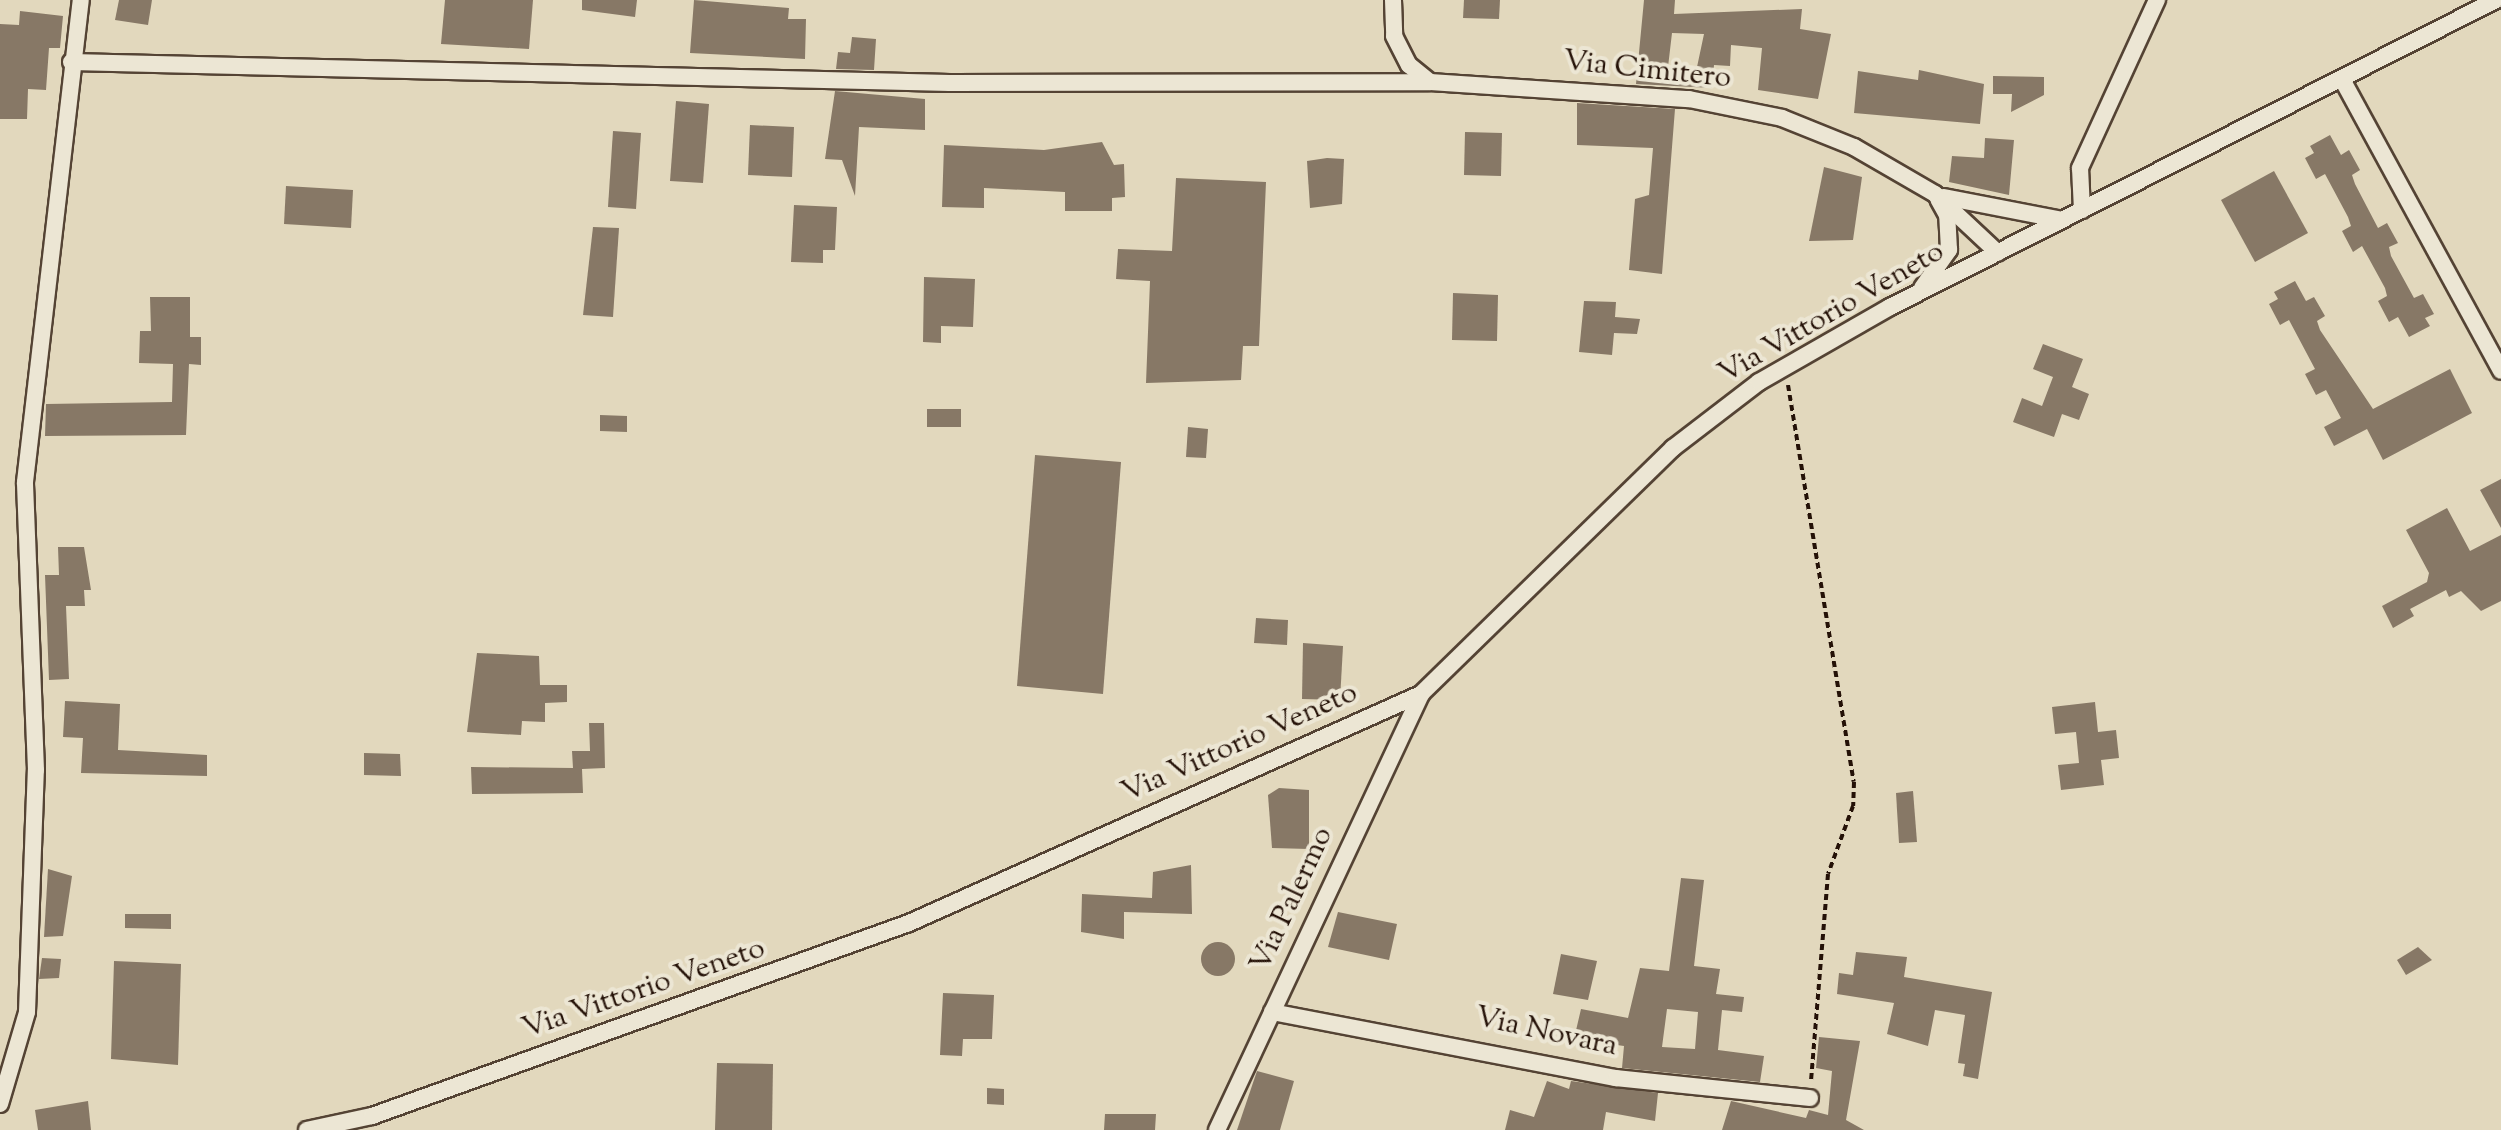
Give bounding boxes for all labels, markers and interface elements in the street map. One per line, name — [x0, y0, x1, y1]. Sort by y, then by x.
street label: Via Cimitero — [1561, 44, 1733, 98]
street label: Via Vittorio Veneto — [1713, 235, 1951, 393]
street label: Via Vittorio Veneto — [1116, 676, 1364, 812]
street label: Via Palermo — [1244, 822, 1342, 978]
street label: Via Vittorio Veneto — [518, 932, 770, 1048]
street label: Via Novara — [1472, 1000, 1620, 1066]

